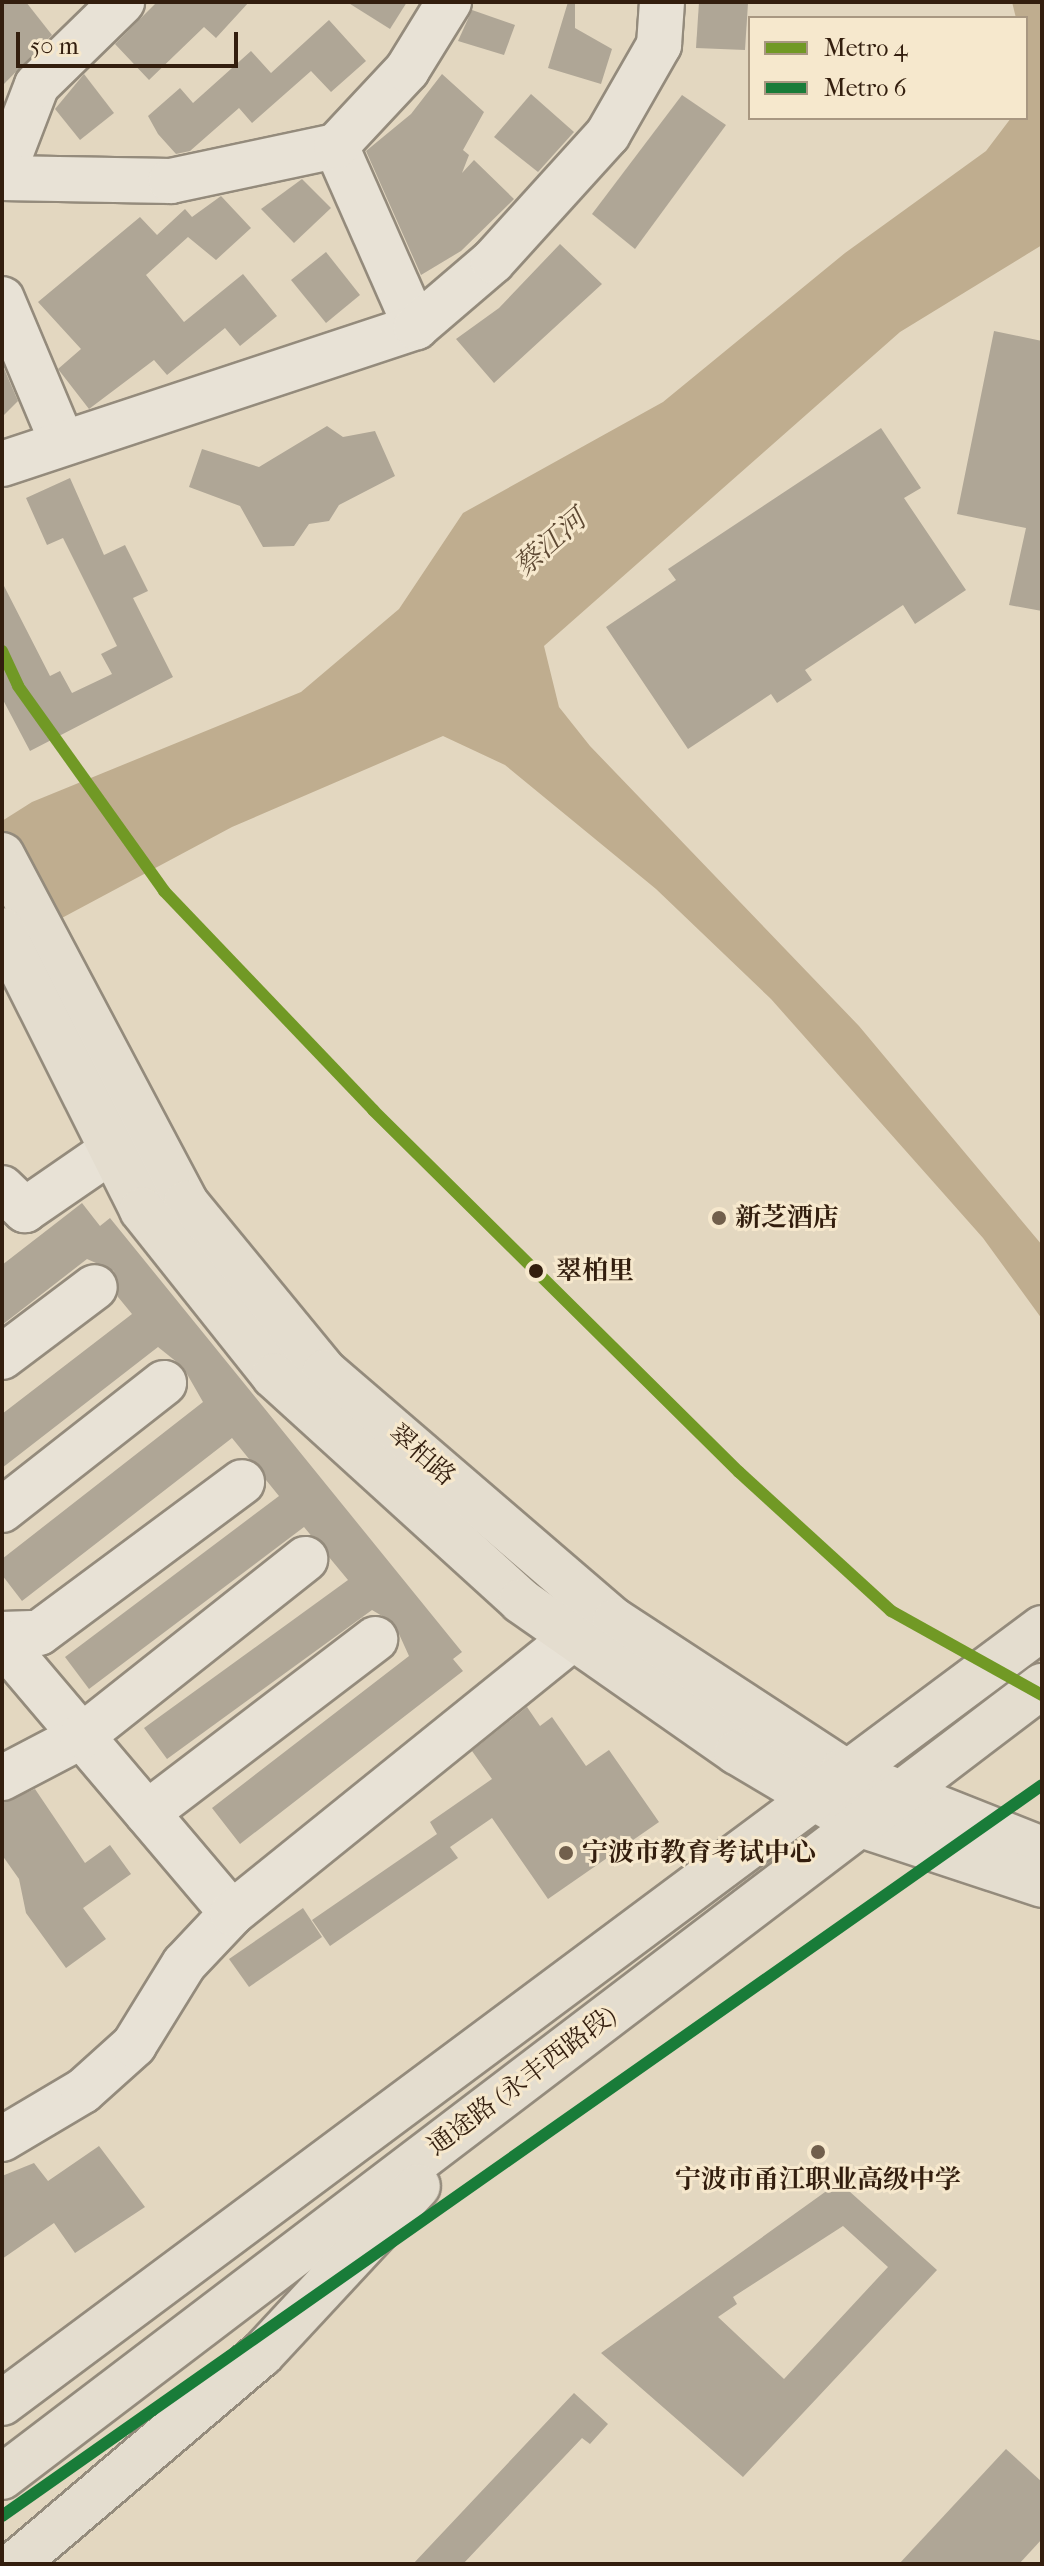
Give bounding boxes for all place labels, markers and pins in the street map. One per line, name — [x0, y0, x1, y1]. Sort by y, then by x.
place label: 新芝酒店 — [735, 1202, 839, 1234]
marker: 新芝酒店 — [710, 1209, 728, 1227]
place label: 翠柏里 — [556, 1255, 634, 1287]
marker: 翠柏里 — [523, 1258, 549, 1284]
place label: 宁波市教育考试中心 — [582, 1837, 816, 1869]
marker: 宁波市教育考试中心 — [557, 1844, 575, 1862]
marker: 宁波市甬江职业高级中学 — [809, 2143, 827, 2161]
place label: 宁波市甬江职业高级中学 — [675, 2164, 961, 2196]

